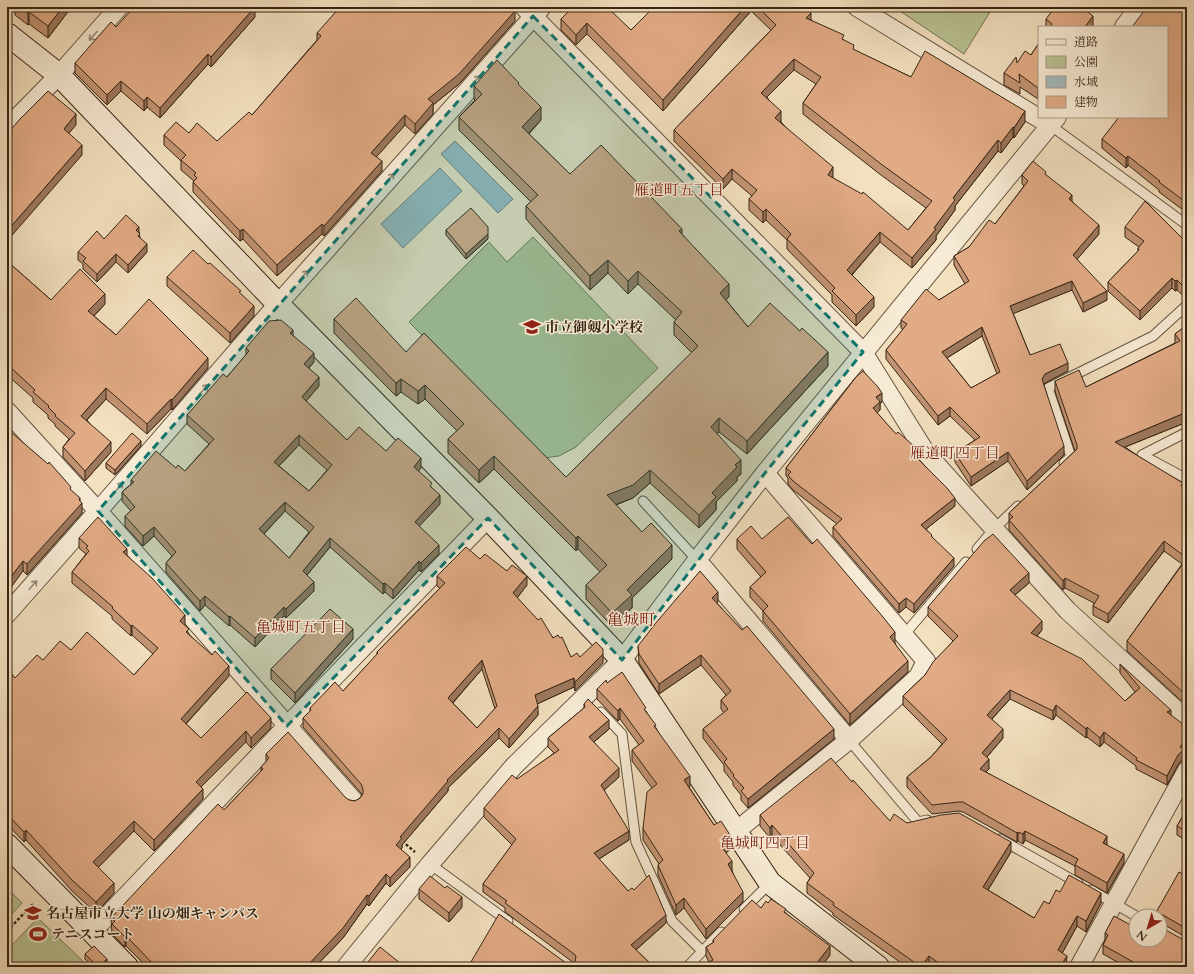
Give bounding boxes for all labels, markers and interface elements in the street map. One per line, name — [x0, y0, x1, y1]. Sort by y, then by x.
legend — [1038, 26, 1168, 118]
one-way arrow — [88, 31, 98, 41]
text: 道路 — [1074, 34, 1098, 50]
text: 公園 — [1074, 54, 1098, 70]
text: 水域 — [1074, 74, 1098, 90]
one-way arrow — [472, 75, 481, 86]
text: 建物 — [1074, 94, 1098, 110]
one-way arrow — [386, 172, 395, 183]
district label: 雁道町五丁目 — [634, 180, 724, 200]
one-way arrow — [299, 270, 309, 280]
school or university icon: 市立御剱小学校 — [522, 317, 542, 337]
place label: 市立御剱小学校 — [545, 318, 643, 337]
one-way arrow — [200, 384, 209, 394]
district label: 雁道町四丁目 — [910, 443, 1000, 463]
one-way arrow — [114, 482, 124, 492]
one-way arrow — [28, 580, 37, 590]
district label: 亀城町 — [607, 609, 655, 631]
district label: 亀城町五丁目 — [256, 617, 346, 637]
district label: 亀城町四丁目 — [720, 833, 810, 853]
school or university icon: 名古屋市立大学 山の畑キャンパス — [23, 903, 43, 923]
place label: 名古屋市立大学 山の畑キャンパス — [46, 904, 259, 923]
north arrow — [1128, 908, 1168, 948]
sports icon: テニスコート — [28, 924, 48, 944]
place label: テニスコート — [51, 925, 134, 944]
text: N — [1133, 926, 1151, 944]

